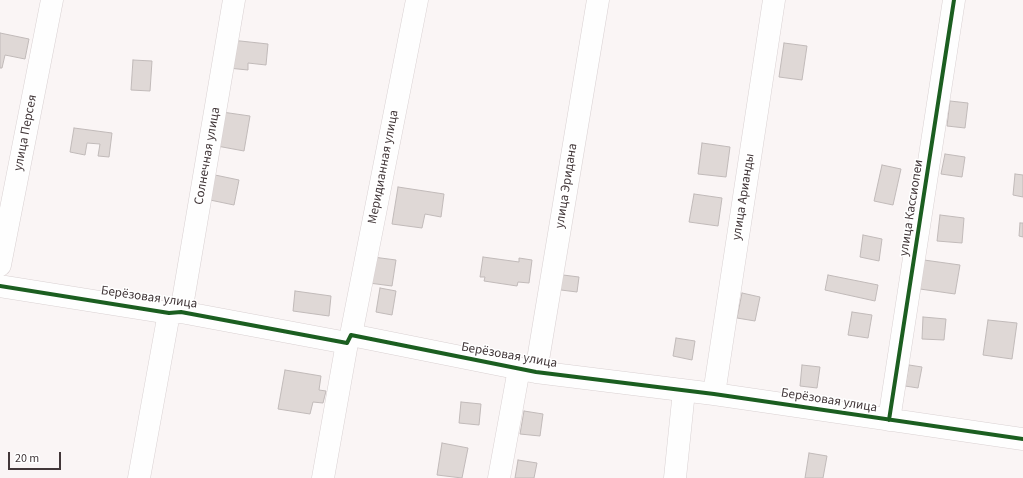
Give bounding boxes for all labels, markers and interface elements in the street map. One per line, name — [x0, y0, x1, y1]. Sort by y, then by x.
street label: улица Персея — [11, 93, 41, 173]
street label: Солнечная улица — [192, 106, 224, 206]
street label: Меридианная улица — [365, 109, 403, 225]
street label: улица Эридана — [553, 142, 581, 230]
street label: улица Арианды — [729, 152, 759, 242]
street label: улица Кассиопеи — [897, 159, 927, 257]
street label: Берёзовая улица — [100, 284, 198, 312]
street label: Берёзовая улица — [460, 340, 558, 372]
street label: Берёзовая улица — [780, 386, 878, 416]
scale bar — [10, 444, 63, 470]
text: 20 m — [15, 450, 39, 467]

